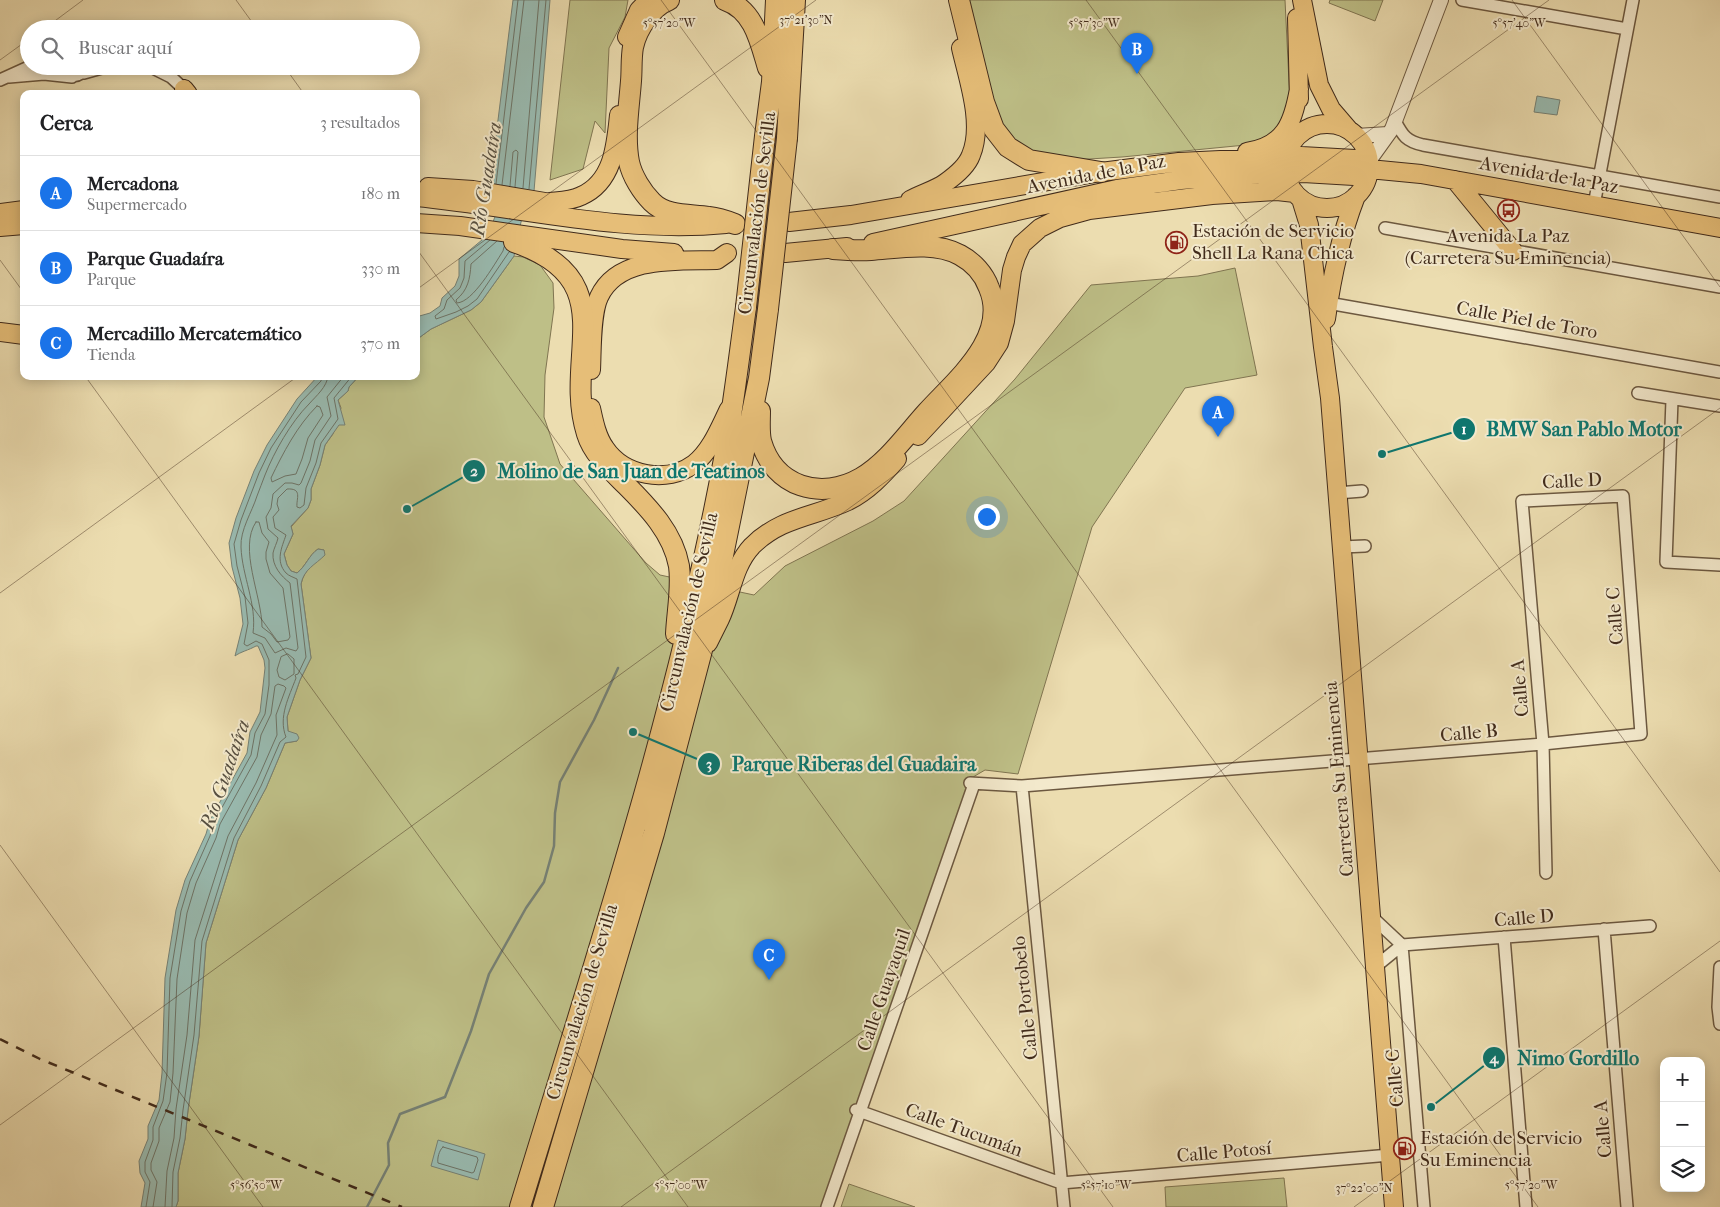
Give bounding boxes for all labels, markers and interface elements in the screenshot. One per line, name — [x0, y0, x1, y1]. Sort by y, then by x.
text: 37°21'30"N — [779, 13, 833, 27]
text: 5°57'20"W — [643, 16, 696, 30]
text: 5°57'30"W — [1068, 16, 1121, 30]
text: 5°57'40"W — [1492, 16, 1547, 30]
search box — [20, 20, 420, 75]
pin: B — [1121, 33, 1153, 74]
icon: search — [38, 34, 66, 62]
text: Buscar aquí — [78, 37, 172, 59]
street label: Circunvalación de Sevilla — [734, 110, 780, 316]
text: Cerca — [40, 111, 92, 135]
text: 3 resultados — [320, 113, 400, 132]
water label: Río Guadaíra — [465, 121, 506, 239]
street label: Avenida de la Paz — [1024, 150, 1167, 198]
street label: Avenida de la Paz — [1477, 152, 1620, 198]
text: Mercadona — [87, 173, 178, 195]
text: A — [51, 184, 61, 203]
text: 180 m — [361, 184, 400, 203]
text: Supermercado — [87, 195, 187, 214]
bus stop icon: Avenida La Paz (Carretera Su Eminencia) — [1496, 198, 1520, 222]
place label: Estación de Servicio Shell La Rana Chica — [1192, 220, 1355, 264]
place label: Avenida La Paz (Carretera Su Eminencia) — [1405, 225, 1611, 269]
fuel station icon: Estación de Servicio Shell La Rana Chica — [1164, 230, 1188, 254]
text: Parque Guadaíra — [87, 248, 224, 270]
text: B — [51, 259, 61, 278]
text: 330 m — [361, 259, 400, 278]
text: Parque — [87, 270, 136, 289]
street label: Calle Piel de Toro — [1455, 297, 1600, 343]
text: Mercadillo Mercatemático — [87, 323, 302, 345]
text: C — [51, 334, 61, 353]
text: 370 m — [360, 334, 400, 353]
text: Tienda — [87, 345, 135, 364]
pin: A — [1202, 396, 1234, 437]
callout: BMW San Pablo Motor — [1451, 412, 1692, 447]
text: BMW San Pablo Motor — [1486, 418, 1682, 441]
text: 1 — [1461, 420, 1467, 438]
callout: Molino de San Juan de Teatinos — [462, 453, 775, 488]
text: Molino de San Juan de Teatinos — [496, 460, 765, 483]
text: 2 — [470, 462, 478, 480]
street label: Calle D — [1541, 468, 1603, 494]
your location — [974, 504, 1000, 530]
street label: Circunvalación de Sevilla — [655, 510, 723, 714]
street label: Calle C — [1602, 586, 1628, 646]
street label: Calle A — [1506, 658, 1533, 718]
street label: Carretera Su Eminencia — [1319, 680, 1358, 877]
water label: Río Guadaíra — [195, 717, 255, 835]
street label: Calle B — [1439, 720, 1499, 746]
callout: Parque Riberas del Guadaira — [696, 746, 986, 781]
text: Parque Riberas del Guadaira — [732, 753, 977, 776]
text: 3 — [706, 755, 712, 773]
street label: Circunvalación de Sevilla — [542, 901, 622, 1103]
street label: Calle D — [1493, 904, 1555, 932]
street label: Calle Guayaquil — [853, 926, 915, 1054]
street label: Calle Portobelo — [1008, 935, 1042, 1061]
pin: C — [753, 939, 785, 980]
callout: Nimo Gordillo — [1482, 1041, 1649, 1076]
text: Nimo Gordillo — [1517, 1047, 1639, 1070]
street label: Calle C — [1382, 1048, 1408, 1108]
text: 4 — [1489, 1049, 1500, 1067]
map controls — [1660, 1057, 1705, 1192]
button: + — [1660, 1057, 1705, 1102]
street label: Calle Tucumán — [902, 1099, 1026, 1161]
street label: Calle A — [1589, 1099, 1616, 1159]
button: − — [1660, 1102, 1705, 1147]
place label: Estación de Servicio Su Eminencia — [1420, 1127, 1583, 1171]
street label: Calle Potosí — [1176, 1137, 1273, 1167]
fuel station icon: Estación de Servicio Su Eminencia — [1392, 1137, 1416, 1161]
button: layers — [1660, 1147, 1705, 1192]
text: 5°56'50"W — [230, 1178, 283, 1192]
text: 5°57'00"W — [655, 1178, 709, 1192]
text: 5°57'10"W — [1081, 1178, 1132, 1192]
text: 5°57'20"W — [1505, 1178, 1558, 1192]
text: 37°22'00"N — [1335, 1181, 1393, 1195]

